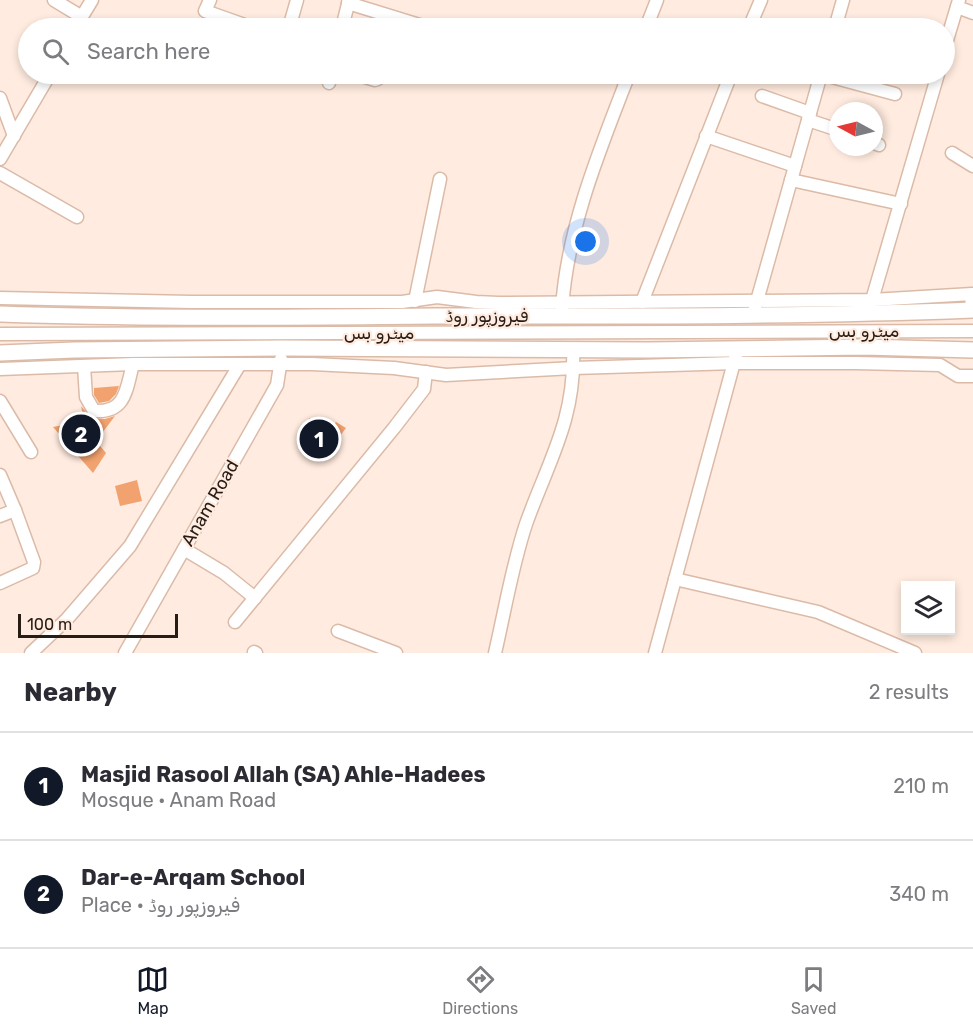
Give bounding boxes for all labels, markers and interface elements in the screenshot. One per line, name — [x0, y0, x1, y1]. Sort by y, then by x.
search box — [18, 18, 955, 84]
icon: search — [39, 35, 72, 68]
text: Search here — [87, 38, 210, 65]
north arrow — [829, 102, 883, 156]
your location — [571, 227, 600, 256]
street label: فیروزپور روڈ — [446, 305, 528, 328]
street label: میٹرو بس — [829, 320, 899, 342]
street label: میٹرو بس — [344, 322, 414, 344]
pin: 2 — [62, 412, 100, 456]
pin: 1 — [300, 416, 338, 462]
street label: Anam Road — [176, 456, 244, 550]
map controls — [901, 581, 955, 635]
button: layers — [901, 581, 955, 635]
scale bar — [18, 611, 178, 638]
text: 100 m — [27, 615, 72, 634]
text: Nearby — [24, 677, 117, 708]
text: 2 results — [869, 680, 949, 704]
text: Masjid Rasool Allah (SA) Ahle-Hadees — [81, 761, 486, 788]
text: 1 — [39, 774, 48, 798]
text: 210 m — [893, 774, 949, 798]
text: Mosque · Anam Road — [81, 788, 276, 812]
text: Dar-e-Arqam School — [81, 864, 305, 891]
text: 2 — [37, 882, 50, 906]
text: 340 m — [889, 882, 949, 906]
text: Place · فیروزپور روڈ — [81, 893, 240, 917]
tab: Map — [136, 963, 169, 1018]
tab: Directions — [442, 963, 518, 1018]
tab: Saved — [791, 963, 837, 1018]

